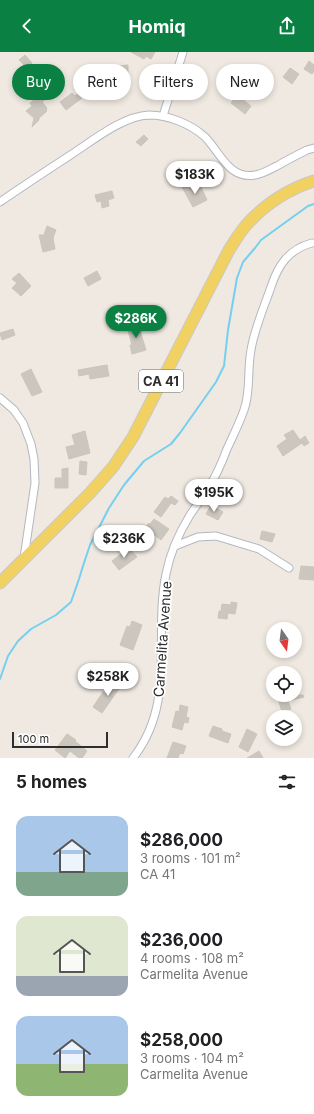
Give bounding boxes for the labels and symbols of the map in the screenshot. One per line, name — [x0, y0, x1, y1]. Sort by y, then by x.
pin: $183K — [167, 161, 223, 195]
pin: $286K — [108, 305, 164, 339]
road number: CA 41 — [139, 370, 183, 392]
pin: $195K — [186, 479, 242, 513]
pin: $236K — [96, 525, 152, 559]
street label: Carmelita Avenue — [149, 580, 175, 698]
north arrow — [266, 622, 302, 658]
pin: $258K — [80, 663, 136, 697]
scale bar — [12, 730, 108, 749]

